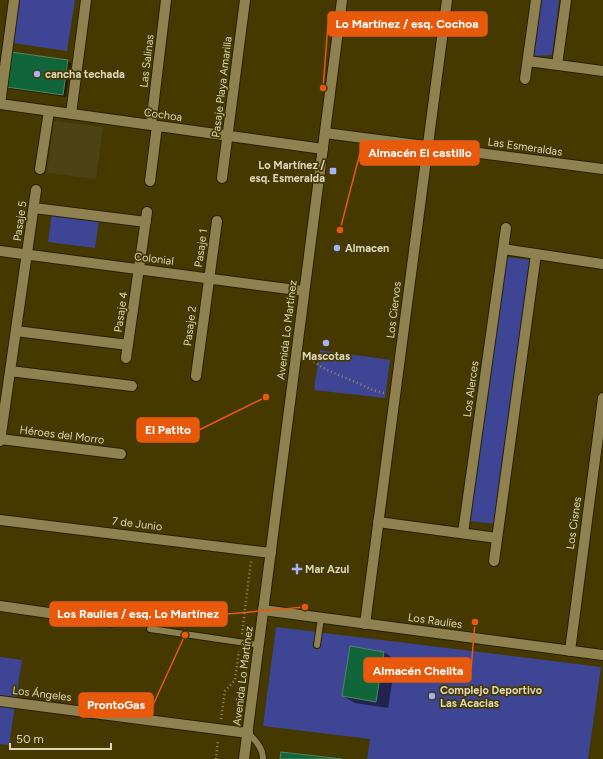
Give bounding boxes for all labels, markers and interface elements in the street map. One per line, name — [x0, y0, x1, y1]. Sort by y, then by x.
callout: Lo Martínez / esq. Cochoa — [328, 12, 487, 36]
text: Lo Martínez / esq. Cochoa — [335, 17, 479, 31]
street label: Las Salinas — [137, 34, 157, 88]
street label: Pasaje Playa Amarilla — [209, 36, 235, 138]
place label: cancha techada — [45, 68, 125, 81]
marker: cancha techada — [32, 69, 42, 79]
street label: Cochoa — [143, 106, 183, 124]
street label: Las Esmeraldas — [487, 135, 563, 159]
callout: Almacén El castillo — [360, 141, 479, 165]
text: Almacén El castillo — [368, 146, 472, 160]
place label: Lo Martínez / esq. Esmeralda — [249, 159, 325, 185]
marker: Lo Martínez / esq. Esmeralda — [328, 166, 338, 176]
street label: Pasaje 5 — [11, 200, 29, 242]
street label: Pasaje 1 — [192, 228, 210, 268]
place label: Almacen — [345, 242, 389, 255]
marker: Almacen — [332, 243, 342, 253]
street label: Colonial — [133, 250, 175, 268]
street label: Avenida Lo Martínez — [274, 280, 300, 380]
street label: Los Ciervos — [384, 281, 404, 339]
street label: Pasaje 4 — [112, 291, 130, 333]
street label: Pasaje 2 — [181, 305, 199, 347]
marker: Mascotas — [321, 338, 331, 348]
place label: Mascotas — [302, 350, 350, 363]
street label: Los Alerces — [461, 360, 481, 418]
callout: El Patito — [137, 418, 199, 442]
street label: Héroes del Morro — [19, 423, 105, 447]
text: El Patito — [145, 423, 191, 437]
street label: Los Cisnes — [564, 496, 584, 550]
street label: 7 de Junio — [111, 514, 163, 534]
place label: Mar Azul — [305, 563, 349, 576]
marker: Mar Azul — [292, 564, 302, 574]
callout: Los Raulíes / esq. Lo Martínez — [50, 602, 227, 626]
text: Los Raulíes / esq. Lo Martínez — [57, 607, 219, 621]
street label: Los Raulíes — [407, 611, 463, 631]
street label: Avenida Lo Martínez — [230, 626, 256, 726]
callout: Almacén Chelita — [364, 658, 471, 682]
text: Almacén Chelita — [373, 664, 463, 678]
street label: Los Ángeles — [12, 684, 72, 704]
place label: Complejo Deportivo Las Acacias — [440, 684, 543, 710]
marker: Complejo Deportivo Las Acacias — [427, 691, 437, 701]
callout: ProntoGas — [79, 693, 153, 717]
text: ProntoGas — [87, 698, 145, 712]
scale bar — [10, 725, 111, 751]
text: 50 m — [16, 732, 44, 746]

